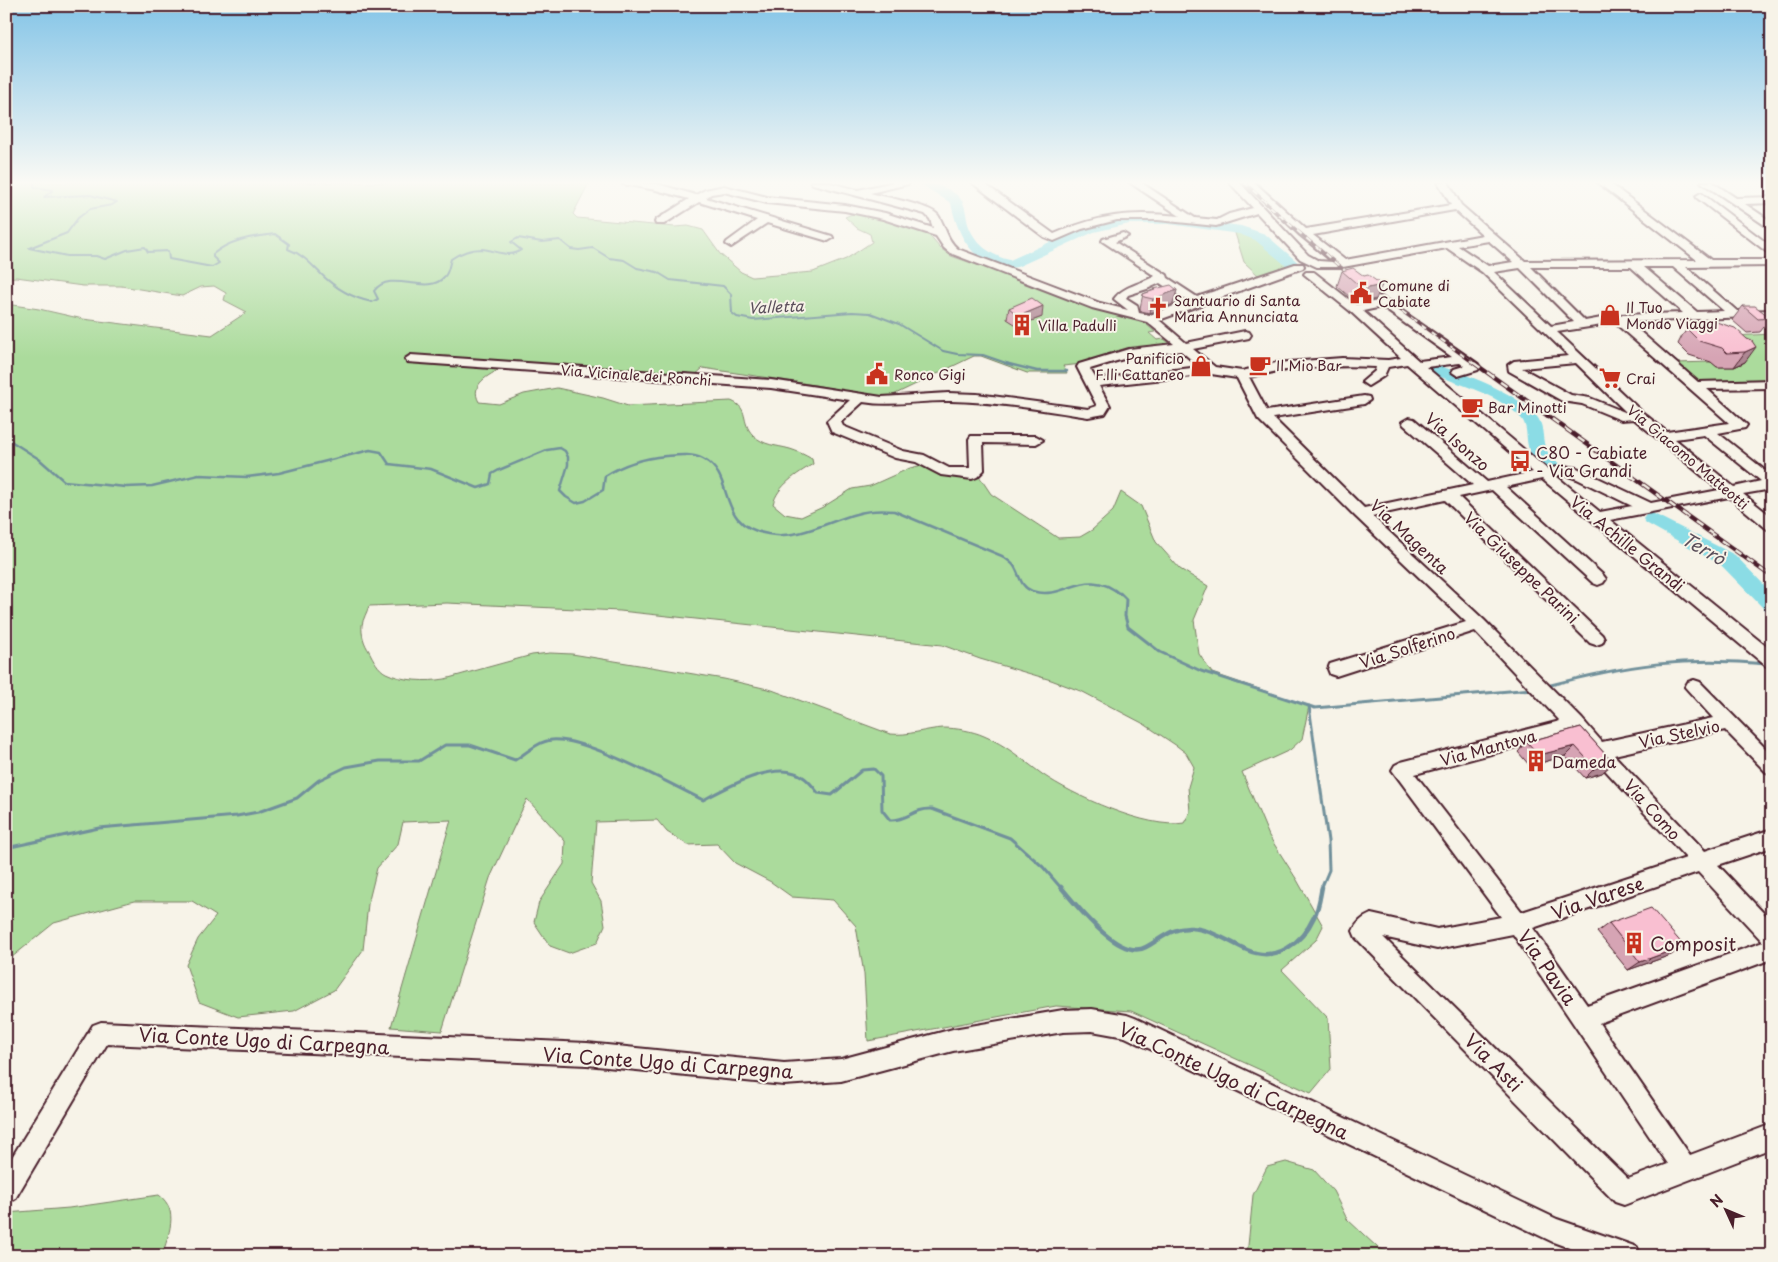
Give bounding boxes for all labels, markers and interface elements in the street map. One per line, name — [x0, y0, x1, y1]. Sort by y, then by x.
place label: Comune di Cabiate — [1378, 275, 1450, 312]
public building icon: Comune di Cabiate — [1348, 280, 1374, 306]
place label: Santuario di Santa Maria Annunciata — [1174, 290, 1300, 327]
water label: Valletta — [748, 294, 805, 318]
church icon: Santuario di Santa Maria Annunciata — [1145, 295, 1171, 321]
place label: Il Tuo Mondo Viaggi — [1626, 297, 1718, 334]
shop icon: Il Tuo Mondo Viaggi — [1597, 302, 1623, 328]
building icon: Villa Padulli — [1009, 312, 1035, 338]
place label: Villa Padulli — [1038, 315, 1117, 336]
place label: Panificio F.lli Cattaneo — [1095, 348, 1184, 385]
cafe icon: Il Mio Bar — [1247, 352, 1273, 378]
shop icon: Panificio F.lli Cattaneo — [1188, 353, 1214, 379]
place label: Il Mio Bar — [1276, 355, 1342, 376]
street label: Via Vicinale dei Ronchi — [560, 359, 712, 391]
public building icon: Ronco Gigi — [864, 361, 890, 387]
place label: Ronco Gigi — [894, 364, 966, 385]
supermarket icon: Crai — [1597, 365, 1623, 391]
place label: Crai — [1626, 368, 1655, 389]
cafe icon: Bar Minotti — [1459, 394, 1485, 420]
place label: Bar Minotti — [1488, 397, 1567, 418]
street label: Via Giacomo Matteotti — [1623, 400, 1754, 514]
street label: Via Isonzo — [1420, 406, 1496, 476]
place label: C80 - Cabiate - Via Grandi — [1536, 440, 1647, 482]
bus stop icon: C80 - Cabiate - Via Grandi — [1507, 448, 1533, 474]
street label: Via Achille Grandi — [1566, 489, 1690, 597]
street label: Via Magenta — [1365, 493, 1455, 579]
street label: Via Giuseppe Parini — [1459, 505, 1585, 629]
water label: Terrò — [1677, 525, 1732, 572]
street label: Via Solferino — [1356, 620, 1458, 674]
street label: Via Stelvio — [1636, 713, 1722, 753]
street label: Via Mantova — [1437, 723, 1539, 771]
building icon: Dameda — [1523, 748, 1549, 774]
place label: Dameda — [1552, 749, 1616, 773]
street label: Via Como — [1619, 773, 1687, 845]
street label: Via Varese — [1547, 868, 1647, 926]
street label: Via Pavia — [1512, 923, 1584, 1011]
place label: Composit — [1650, 929, 1736, 957]
building icon: Composit — [1621, 930, 1647, 956]
street label: Via Conte Ugo di Carpegna — [1114, 1014, 1354, 1146]
street label: Via Conte Ugo di Carpegna — [138, 1019, 390, 1061]
street label: Via Asti — [1459, 1027, 1529, 1097]
street label: Via Conte Ugo di Carpegna — [542, 1039, 794, 1085]
north arrow — [1700, 1184, 1750, 1234]
text: N — [1705, 1189, 1728, 1212]

